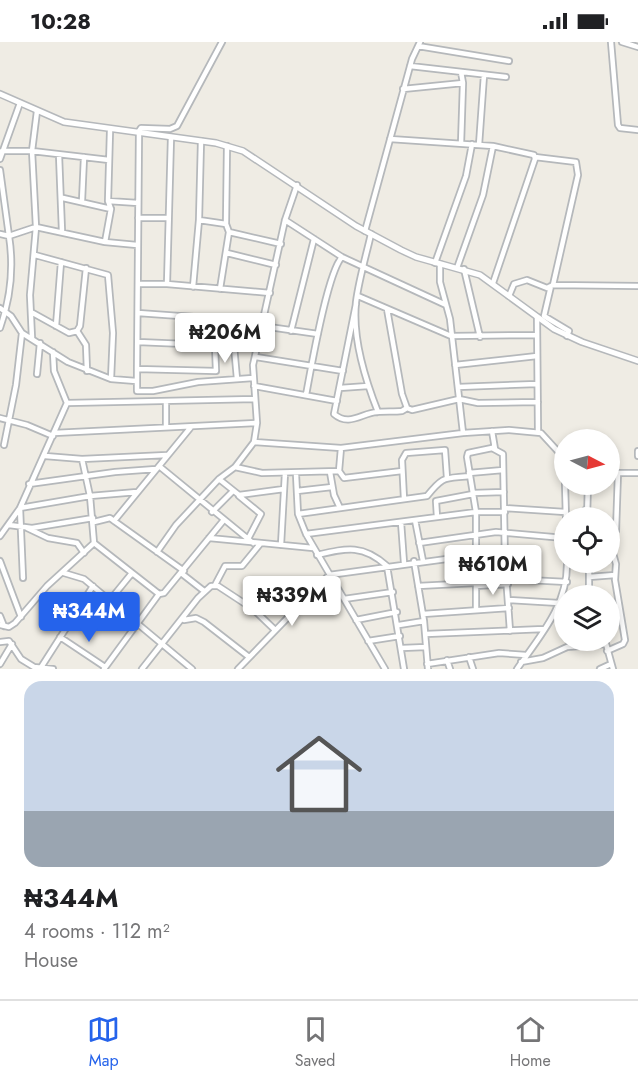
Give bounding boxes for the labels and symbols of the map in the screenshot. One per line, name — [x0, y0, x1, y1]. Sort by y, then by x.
pin: ₦206M — [183, 313, 267, 364]
north arrow — [554, 429, 620, 495]
pin: ₦610M — [451, 545, 535, 596]
pin: ₦339M — [250, 576, 334, 627]
pin: ₦344M — [47, 592, 131, 643]

